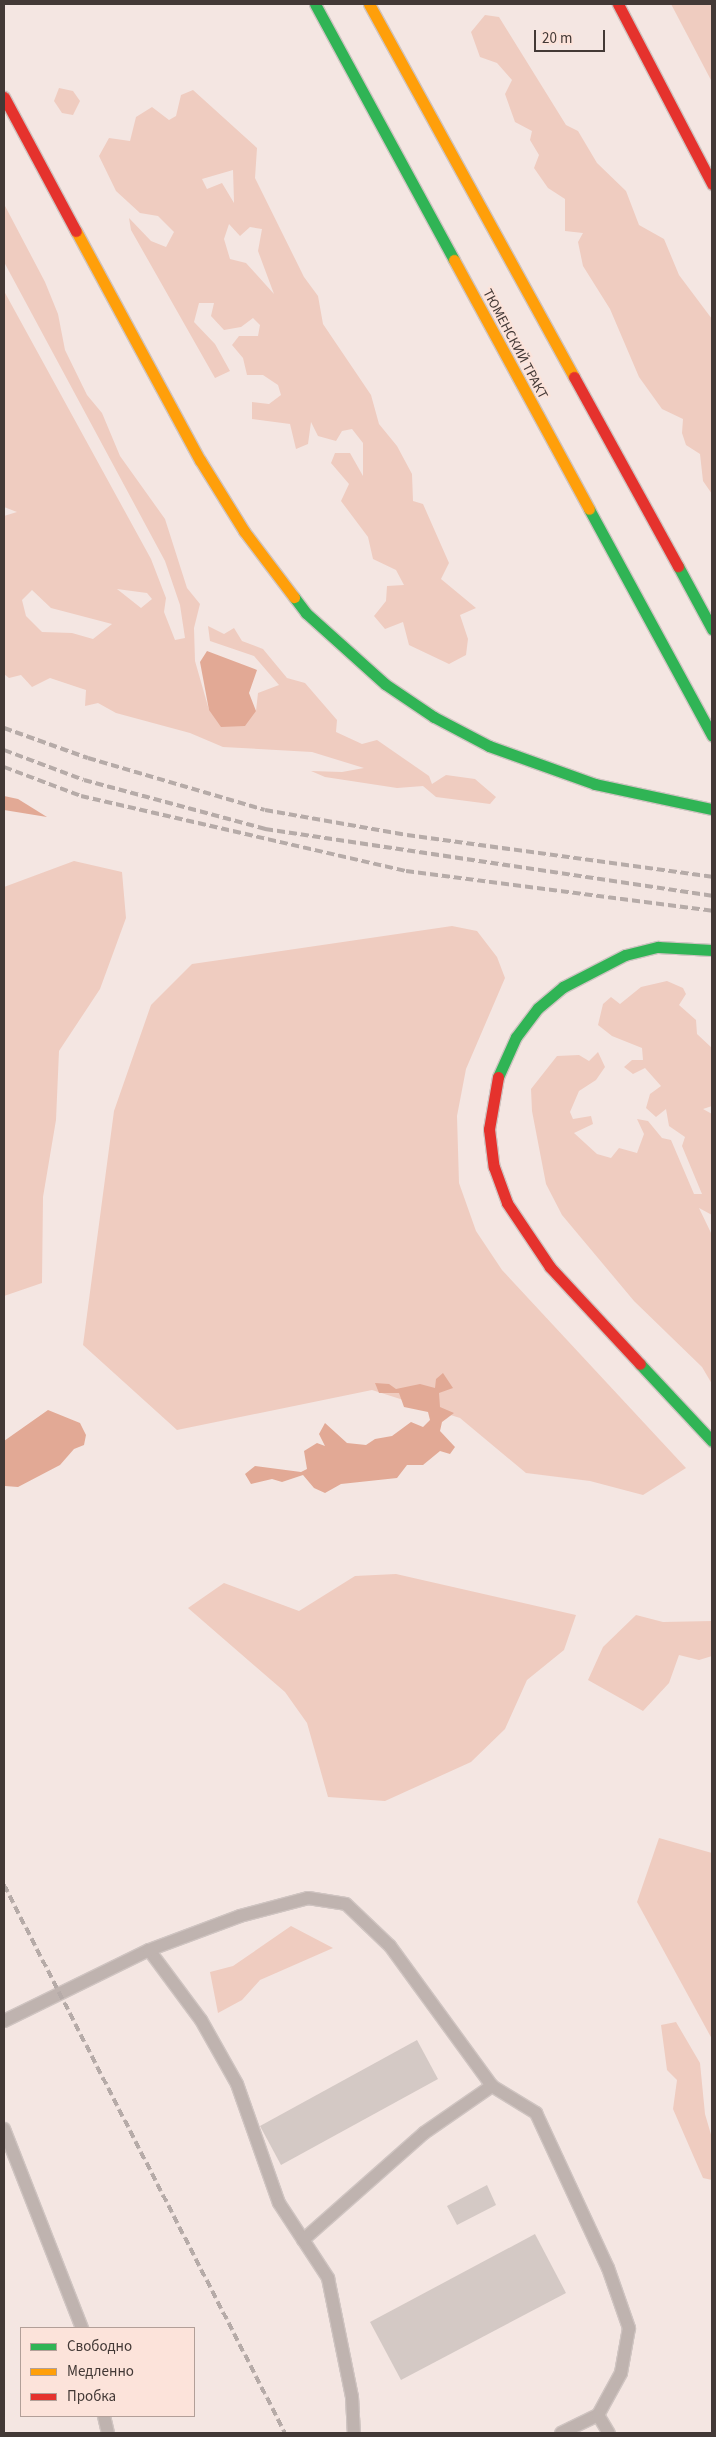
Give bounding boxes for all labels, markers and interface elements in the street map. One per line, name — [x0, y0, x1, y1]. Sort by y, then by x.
scale bar — [536, 20, 607, 52]
text: 20 m — [542, 28, 572, 49]
street label: ТЮМЕНСКИЙ ТРАКТ — [479, 286, 551, 402]
legend — [20, 2327, 195, 2417]
text: Свободно — [67, 2336, 132, 2357]
text: Медленно — [67, 2361, 134, 2382]
text: Пробка — [67, 2386, 116, 2407]

